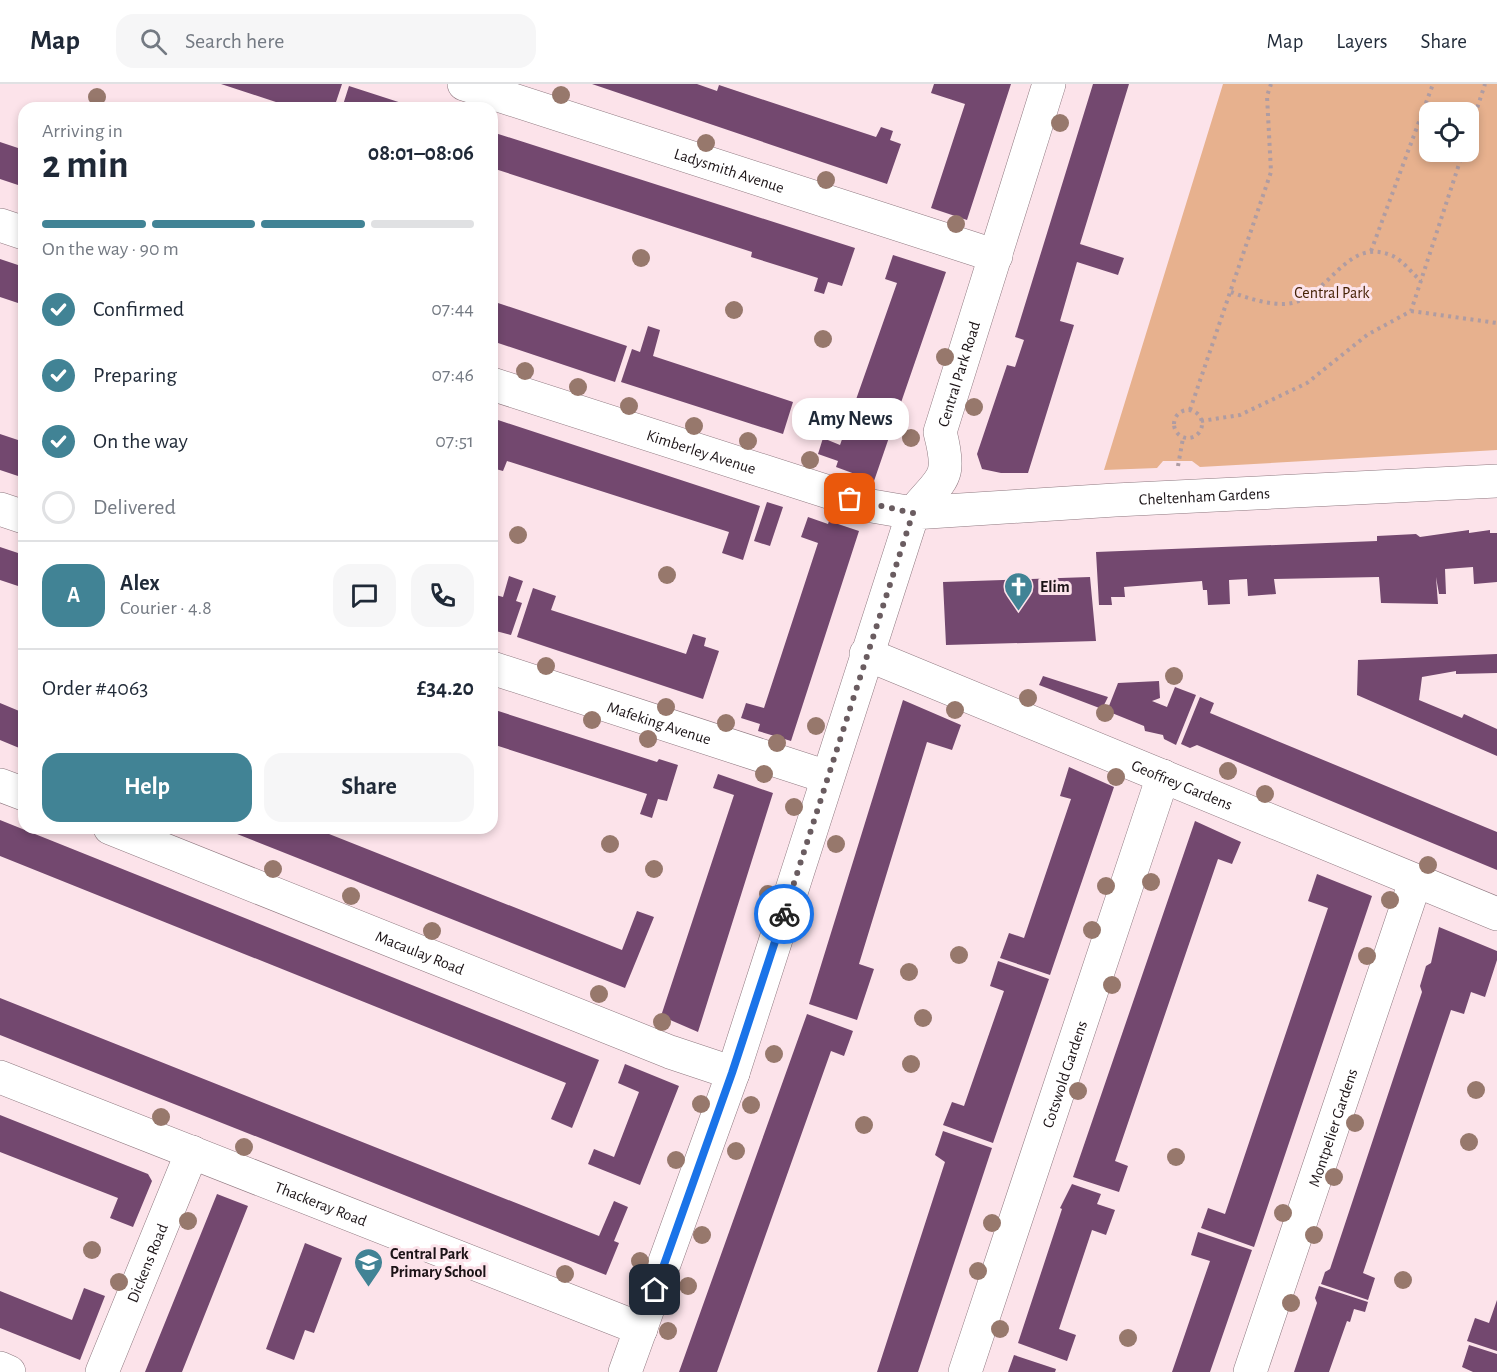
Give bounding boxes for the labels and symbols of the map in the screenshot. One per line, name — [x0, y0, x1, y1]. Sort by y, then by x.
street label: Ladysmith Avenue — [672, 146, 786, 196]
park label: Central Park — [1294, 285, 1370, 301]
street label: Central Park Road — [935, 319, 983, 429]
callout: Amy News — [792, 397, 908, 439]
street label: Kimberley Avenue — [645, 427, 758, 477]
pin — [824, 473, 875, 524]
street label: Cheltenham Gardens — [1138, 485, 1270, 508]
church icon: Elim — [1003, 570, 1035, 612]
place label: Elim — [1040, 579, 1070, 595]
street label: Mafeking Avenue — [605, 699, 713, 748]
street label: Geoffrey Gardens — [1129, 757, 1235, 813]
courier — [754, 884, 814, 944]
street label: Macaulay Road — [373, 928, 466, 978]
street label: Cotswold Gardens — [1040, 1019, 1090, 1130]
street label: Montpelier Gardens — [1306, 1067, 1361, 1189]
street label: Thackeray Road — [272, 1179, 369, 1229]
street label: Dickens Road — [124, 1221, 171, 1305]
school or university icon: Central Park Primary School — [353, 1246, 385, 1288]
place label: Central Park Primary School — [390, 1246, 487, 1281]
pin — [629, 1264, 680, 1315]

